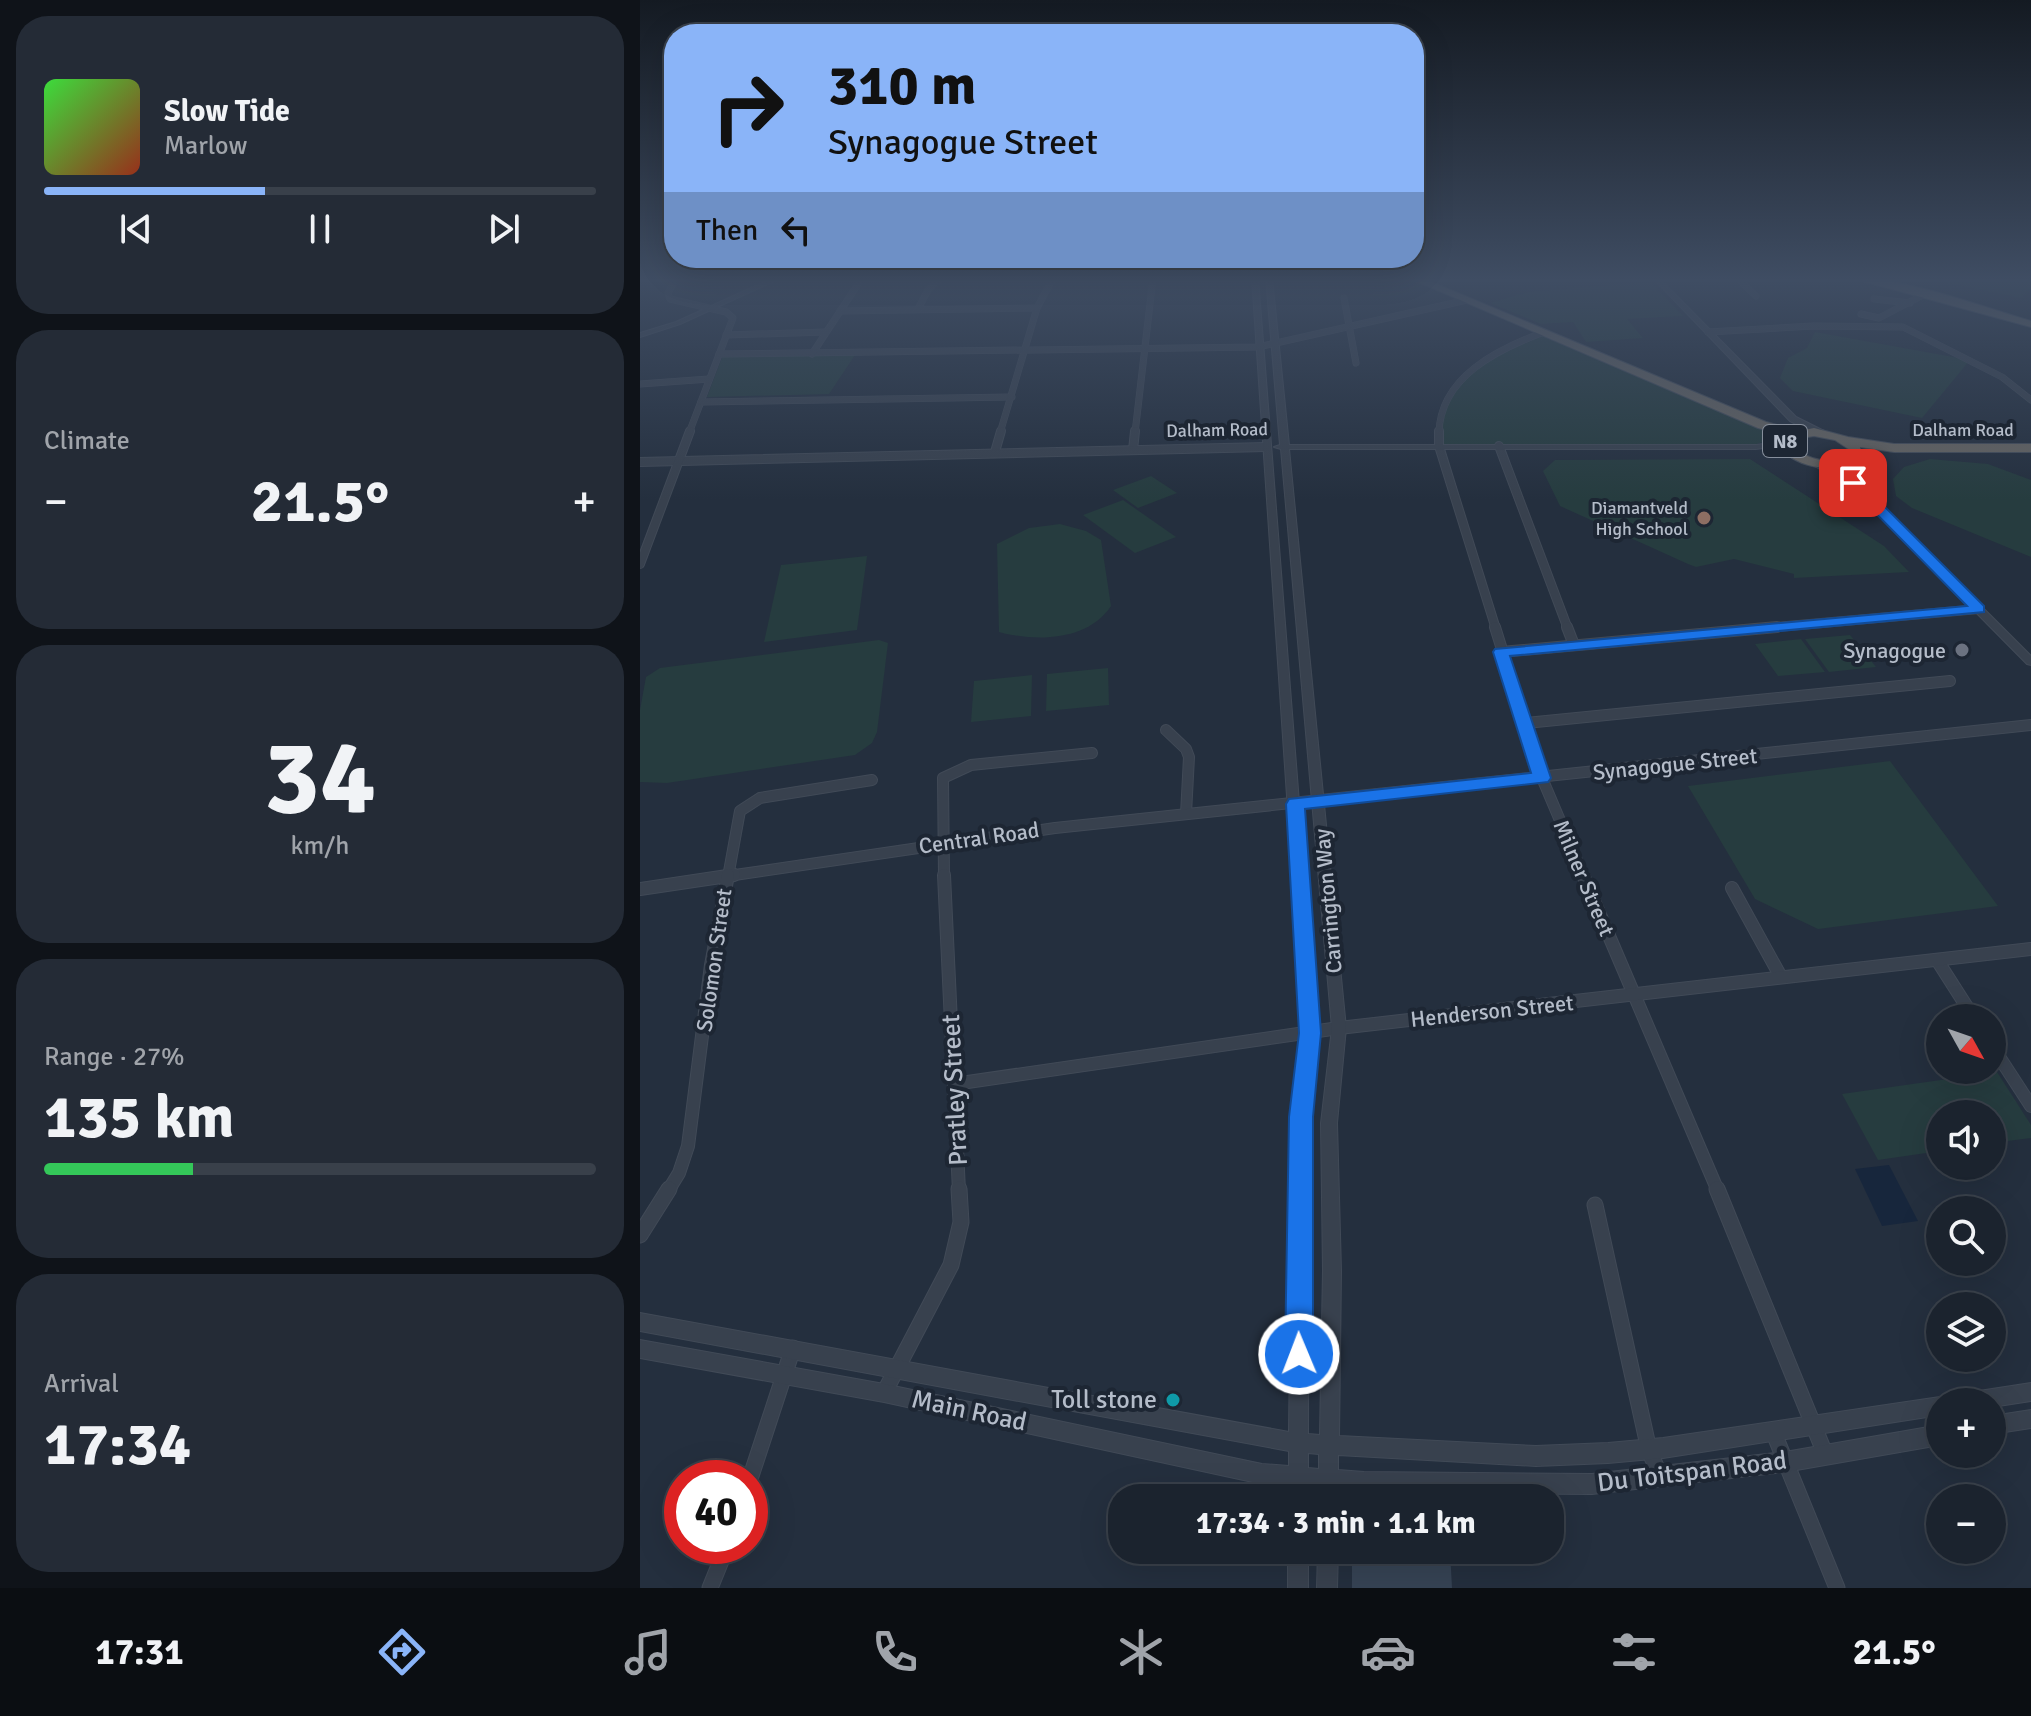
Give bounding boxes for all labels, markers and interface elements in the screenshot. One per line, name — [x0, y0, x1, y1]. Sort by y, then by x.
text: 310 m — [828, 51, 976, 120]
icon: right — [696, 56, 800, 160]
text: Slow Tide — [164, 93, 290, 130]
text: Synagogue Street — [828, 120, 1098, 165]
text: Marlow — [164, 130, 247, 162]
icon: previous — [114, 207, 158, 251]
icon: pause — [298, 207, 342, 251]
icon: next — [482, 207, 526, 251]
icon: left — [774, 208, 818, 252]
text: Then — [696, 212, 758, 249]
street label: Dalham Road — [1166, 418, 1268, 442]
street label: Dalham Road — [1912, 419, 2014, 441]
text: Climate — [44, 425, 130, 457]
road number: N8 — [1763, 425, 1807, 457]
pin — [1819, 449, 1887, 517]
icon: arrive — [1831, 461, 1875, 505]
text: 21.5° — [251, 465, 389, 539]
text: − — [44, 475, 68, 529]
text: + — [572, 475, 596, 529]
place label: Diamantveld High School — [1591, 497, 1688, 540]
marker: Diamantveld High School — [1695, 509, 1713, 527]
place label: Synagogue — [1843, 637, 1946, 664]
marker: Synagogue — [1953, 641, 1971, 659]
text: 34 — [264, 714, 376, 842]
street label: Synagogue Street — [1592, 742, 1759, 786]
street label: Central Road — [917, 816, 1041, 860]
street label: Milner Street — [1547, 816, 1621, 940]
street label: Carrington Way — [1308, 827, 1348, 975]
text: km/h — [291, 830, 349, 862]
street label: Solomon Street — [691, 886, 737, 1033]
street label: Henderson Street — [1409, 989, 1575, 1033]
north arrow — [1926, 1004, 2006, 1084]
map controls — [1926, 1004, 2006, 1564]
street label: Pratley Street — [935, 1014, 975, 1166]
text: Range · 27% — [44, 1041, 185, 1073]
text: 135 km — [44, 1081, 234, 1155]
button: sound — [1926, 1100, 2006, 1180]
button: search — [1926, 1196, 2006, 1276]
button: layers — [1926, 1292, 2006, 1372]
position arrow — [1257, 1312, 1341, 1396]
text: Arrival — [44, 1368, 119, 1400]
street label: Main Road — [909, 1383, 1029, 1439]
place label: Toll stone — [1051, 1384, 1157, 1416]
button: + — [1926, 1388, 2006, 1468]
marker: Toll stone — [1164, 1391, 1182, 1409]
text: 17:34 — [44, 1408, 191, 1482]
street label: Du Toitspan Road — [1595, 1444, 1789, 1500]
speed limit sign: 40 — [664, 1460, 768, 1564]
button: − — [1926, 1484, 2006, 1564]
text: 17:34 · 3 min · 1.1 km — [1196, 1505, 1476, 1542]
icon: directions — [374, 1624, 430, 1680]
icon: music — [620, 1624, 676, 1680]
icon: phone — [867, 1624, 923, 1680]
icon: climate — [1113, 1624, 1169, 1680]
icon: car — [1360, 1624, 1416, 1680]
icon: filters — [1606, 1624, 1662, 1680]
text: 17:31 — [95, 1630, 184, 1675]
text: 21.5° — [1853, 1630, 1936, 1675]

